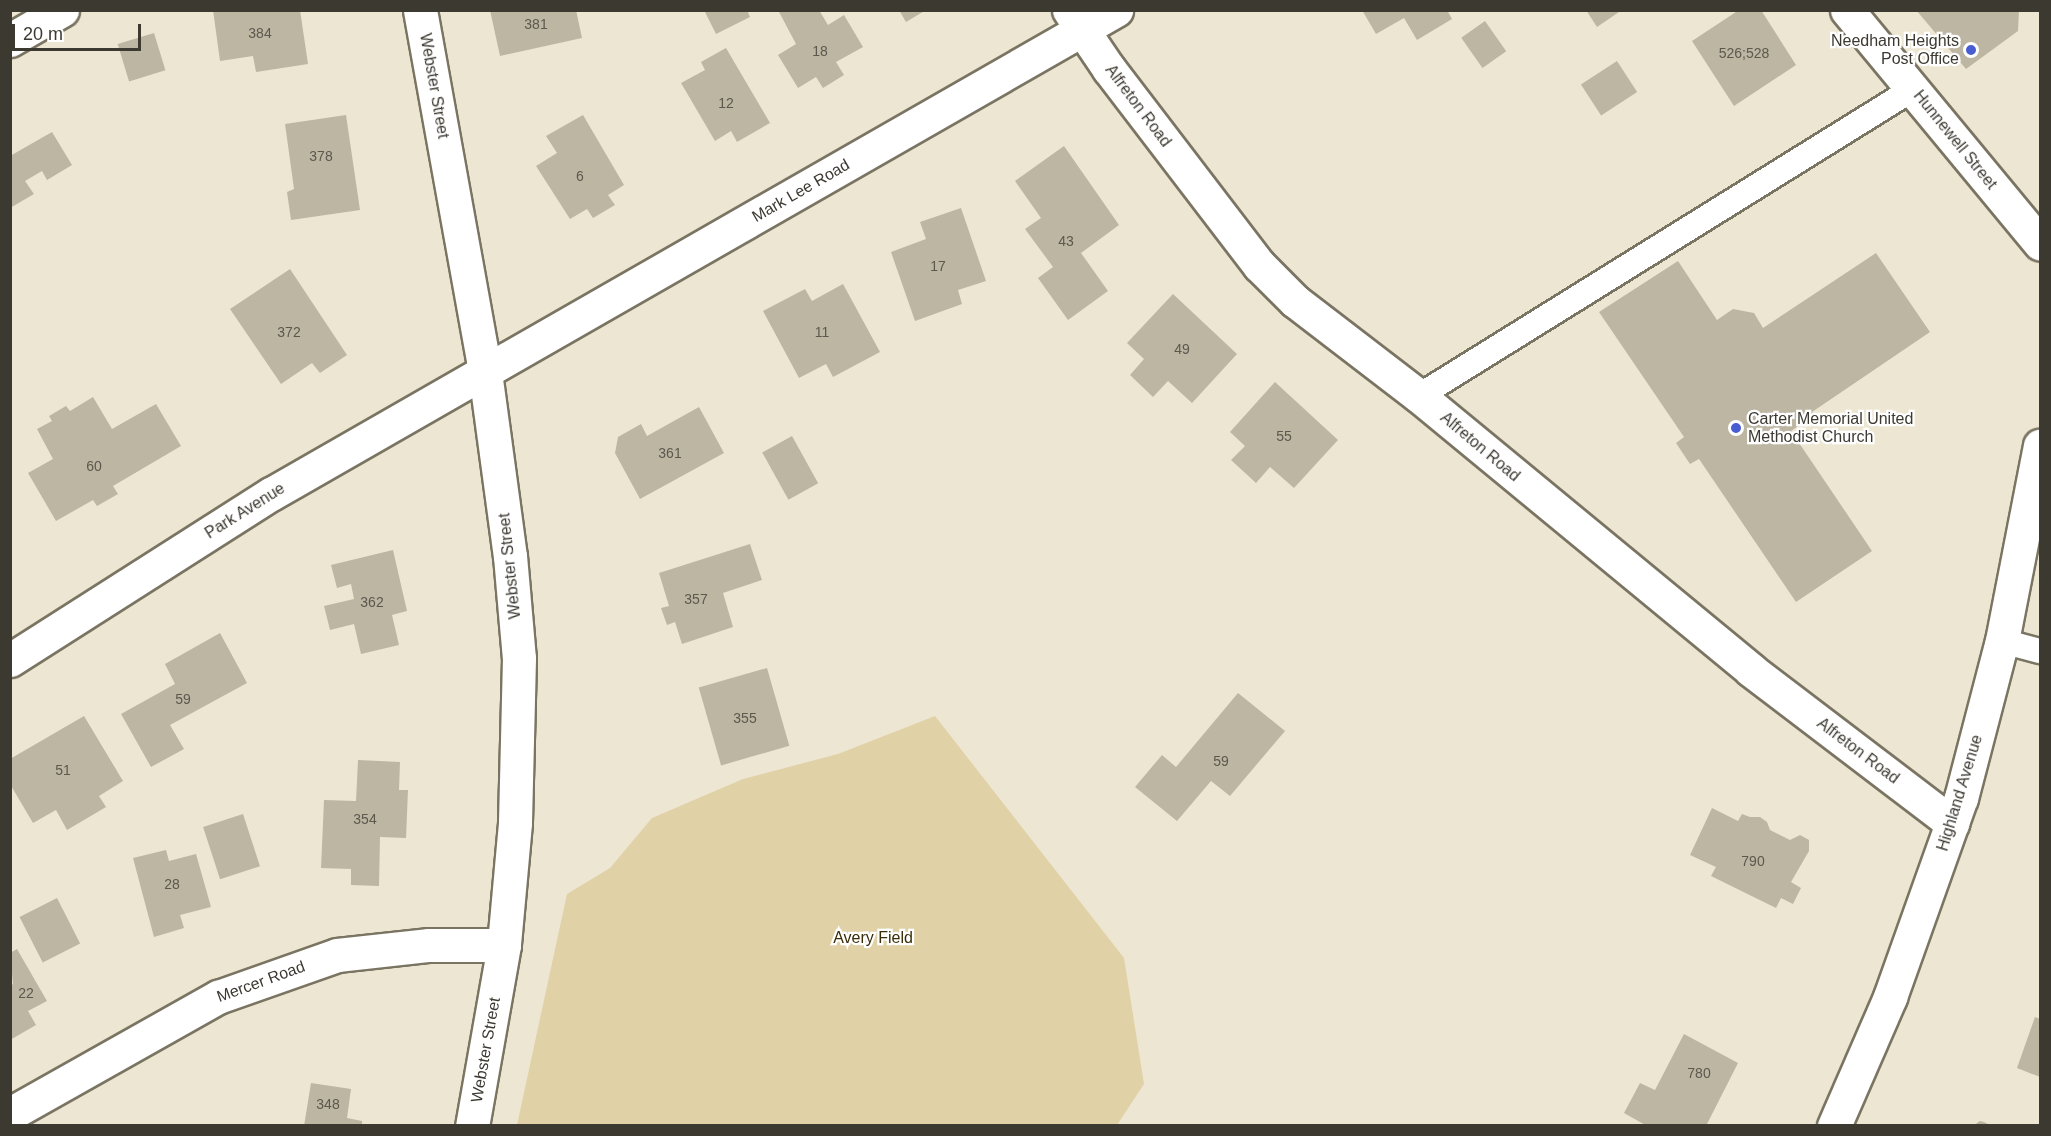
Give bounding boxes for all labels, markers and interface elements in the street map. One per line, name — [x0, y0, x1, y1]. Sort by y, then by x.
scale bar — [15, 12, 144, 50]
house number: 381 — [524, 16, 548, 32]
text: 20 m — [23, 24, 63, 44]
house number: 384 — [248, 25, 272, 41]
place label: Needham Heights Post Office — [1831, 31, 1959, 69]
street label: Webster Street — [415, 32, 453, 140]
house number: 18 — [812, 43, 828, 59]
marker: Needham Heights Post Office — [1964, 43, 1978, 57]
house number: 526;528 — [1719, 45, 1769, 61]
street label: Alfreton Road — [1101, 61, 1175, 151]
street label: Hunnewell Street — [1909, 87, 2001, 193]
house number: 12 — [718, 95, 734, 111]
house number: 378 — [309, 148, 333, 164]
street label: Mark Lee Road — [749, 155, 853, 227]
house number: 6 — [576, 168, 584, 184]
house number: 43 — [1058, 233, 1074, 249]
house number: 17 — [930, 258, 946, 274]
house number: 372 — [277, 324, 301, 340]
house number: 11 — [815, 324, 829, 340]
house number: 49 — [1174, 341, 1190, 357]
street label: Alfreton Road — [1436, 408, 1524, 486]
place label: Carter Memorial United Methodist Church — [1748, 409, 1913, 447]
marker: Carter Memorial United Methodist Church — [1729, 421, 1743, 435]
house number: 55 — [1276, 428, 1292, 444]
house number: 361 — [658, 445, 682, 461]
house number: 60 — [86, 458, 102, 474]
street label: Park Avenue — [201, 479, 289, 543]
street label: Webster Street — [495, 512, 525, 620]
house number: 357 — [684, 591, 708, 607]
house number: 362 — [360, 594, 384, 610]
house number: 59 — [175, 691, 191, 707]
house number: 355 — [733, 710, 757, 726]
street label: Alfreton Road — [1813, 714, 1903, 788]
street label: Highland Avenue — [1933, 732, 1987, 854]
house number: 59 — [1213, 753, 1229, 769]
house number: 51 — [55, 762, 71, 778]
house number: 354 — [353, 811, 377, 827]
house number: 790 — [1741, 853, 1765, 869]
house number: 28 — [164, 876, 180, 892]
park label: Avery Field — [833, 928, 913, 948]
street label: Mercer Road — [214, 957, 308, 1007]
house number: 22 — [18, 985, 34, 1001]
street label: Webster Street — [467, 996, 505, 1104]
house number: 780 — [1687, 1065, 1711, 1081]
house number: 348 — [316, 1096, 340, 1112]

